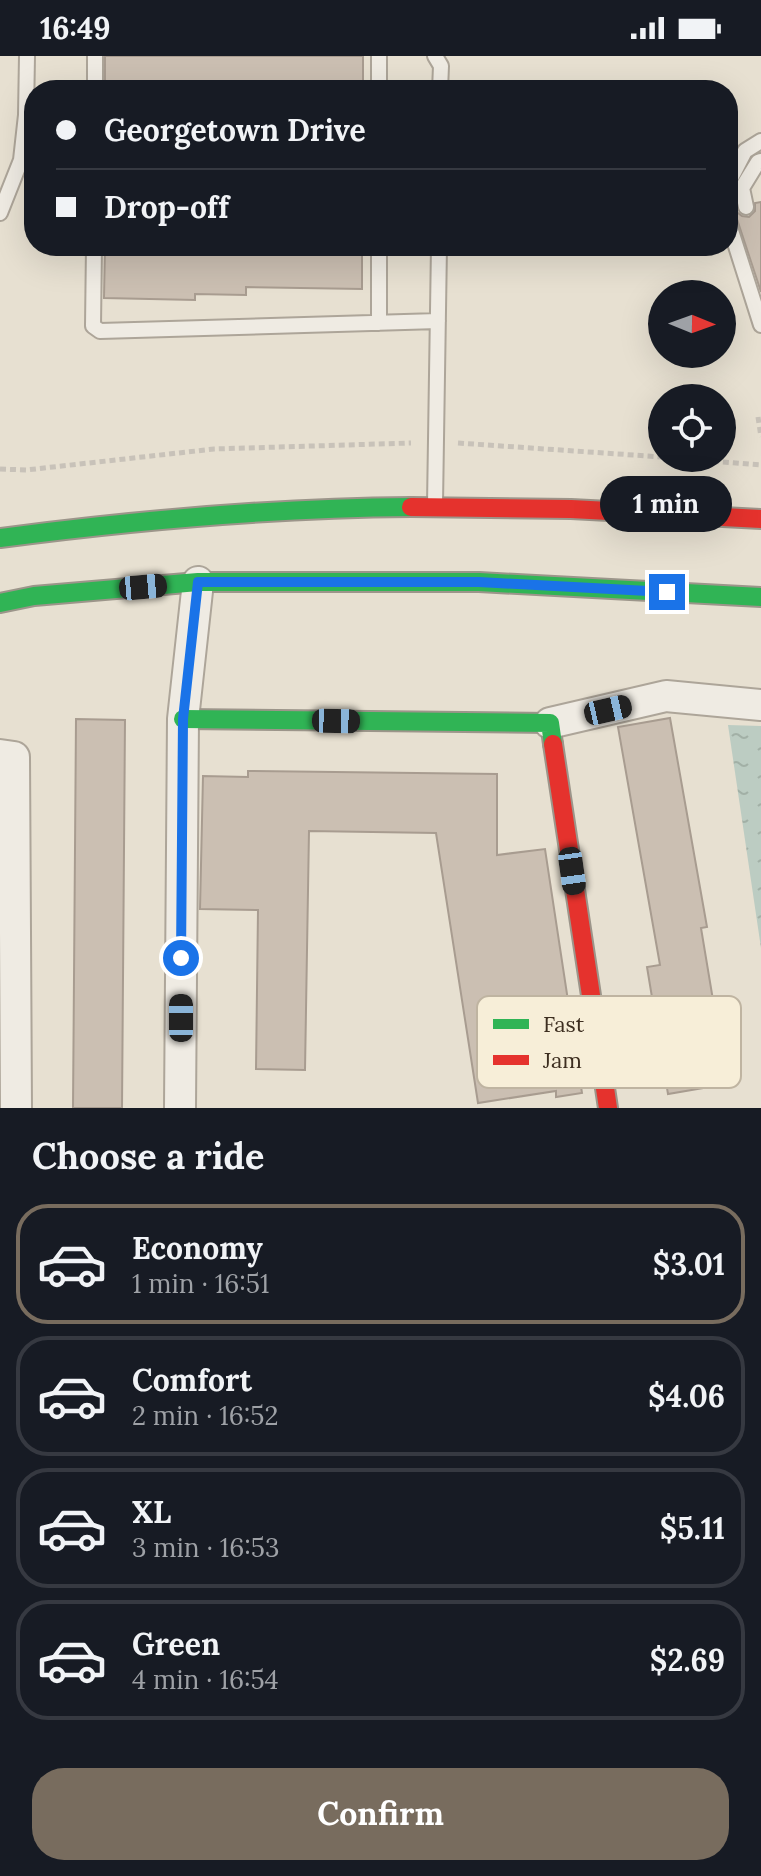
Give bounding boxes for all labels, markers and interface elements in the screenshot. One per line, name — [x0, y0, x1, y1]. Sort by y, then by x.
text: 16:49 — [40, 9, 111, 47]
text: Georgetown Drive — [104, 111, 366, 149]
text: Drop-off — [104, 188, 229, 226]
north arrow — [648, 280, 736, 368]
map controls — [648, 280, 736, 472]
button: locate — [648, 384, 736, 472]
callout: 1 min — [601, 476, 733, 532]
text: 1 min — [633, 487, 699, 520]
car — [118, 573, 168, 601]
route end — [649, 574, 685, 610]
car — [582, 693, 634, 727]
car — [312, 709, 360, 733]
car — [557, 846, 587, 896]
route start — [163, 940, 199, 976]
car — [169, 994, 193, 1042]
legend — [477, 996, 741, 1088]
text: Fast — [543, 1010, 585, 1038]
text: Jam — [542, 1046, 582, 1074]
text: Choose a ride — [32, 1133, 264, 1179]
icon: car — [36, 1228, 108, 1300]
text: Economy — [132, 1229, 263, 1267]
text: $3.01 — [653, 1245, 725, 1283]
text: 1 min · 16:51 — [132, 1267, 269, 1300]
icon: car — [36, 1360, 108, 1432]
text: Comfort — [132, 1361, 252, 1399]
text: $4.06 — [648, 1377, 725, 1415]
text: 2 min · 16:52 — [132, 1399, 278, 1432]
icon: car — [36, 1492, 108, 1564]
text: XL — [132, 1493, 171, 1531]
text: $5.11 — [660, 1509, 725, 1547]
text: 3 min · 16:53 — [132, 1531, 279, 1564]
icon: car — [36, 1624, 108, 1696]
text: Green — [132, 1625, 220, 1663]
text: $2.69 — [650, 1641, 725, 1679]
text: 4 min · 16:54 — [132, 1663, 279, 1696]
button: Confirm — [32, 1768, 729, 1860]

